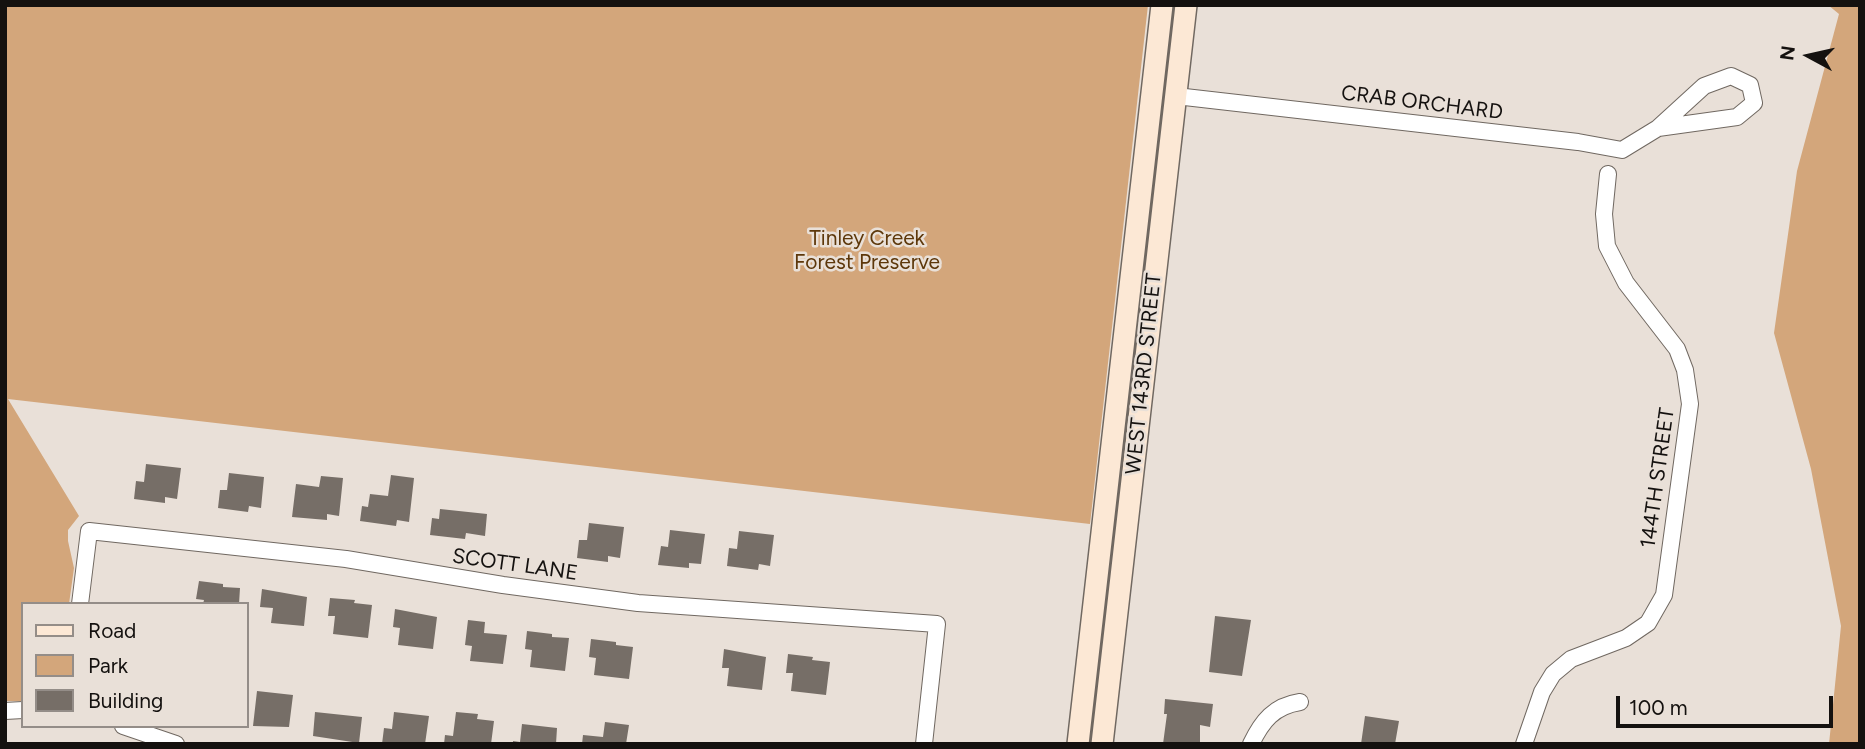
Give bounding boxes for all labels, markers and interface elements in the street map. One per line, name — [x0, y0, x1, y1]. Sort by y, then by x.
north arrow — [1774, 21, 1844, 91]
text: N — [1775, 44, 1800, 62]
street label: CRAB ORCHARD — [1340, 81, 1504, 125]
park label: Tinley Creek Forest Preserve — [794, 226, 940, 276]
street label: WEST 143RD STREET — [1121, 272, 1167, 476]
street label: 144TH STREET — [1636, 406, 1680, 550]
street label: SCOTT LANE — [451, 544, 579, 586]
legend — [21, 602, 248, 728]
text: Road — [88, 618, 136, 643]
text: Park — [88, 653, 128, 678]
scale bar — [1620, 682, 1837, 726]
text: Building — [88, 688, 163, 713]
text: 100 m — [1629, 695, 1688, 720]

